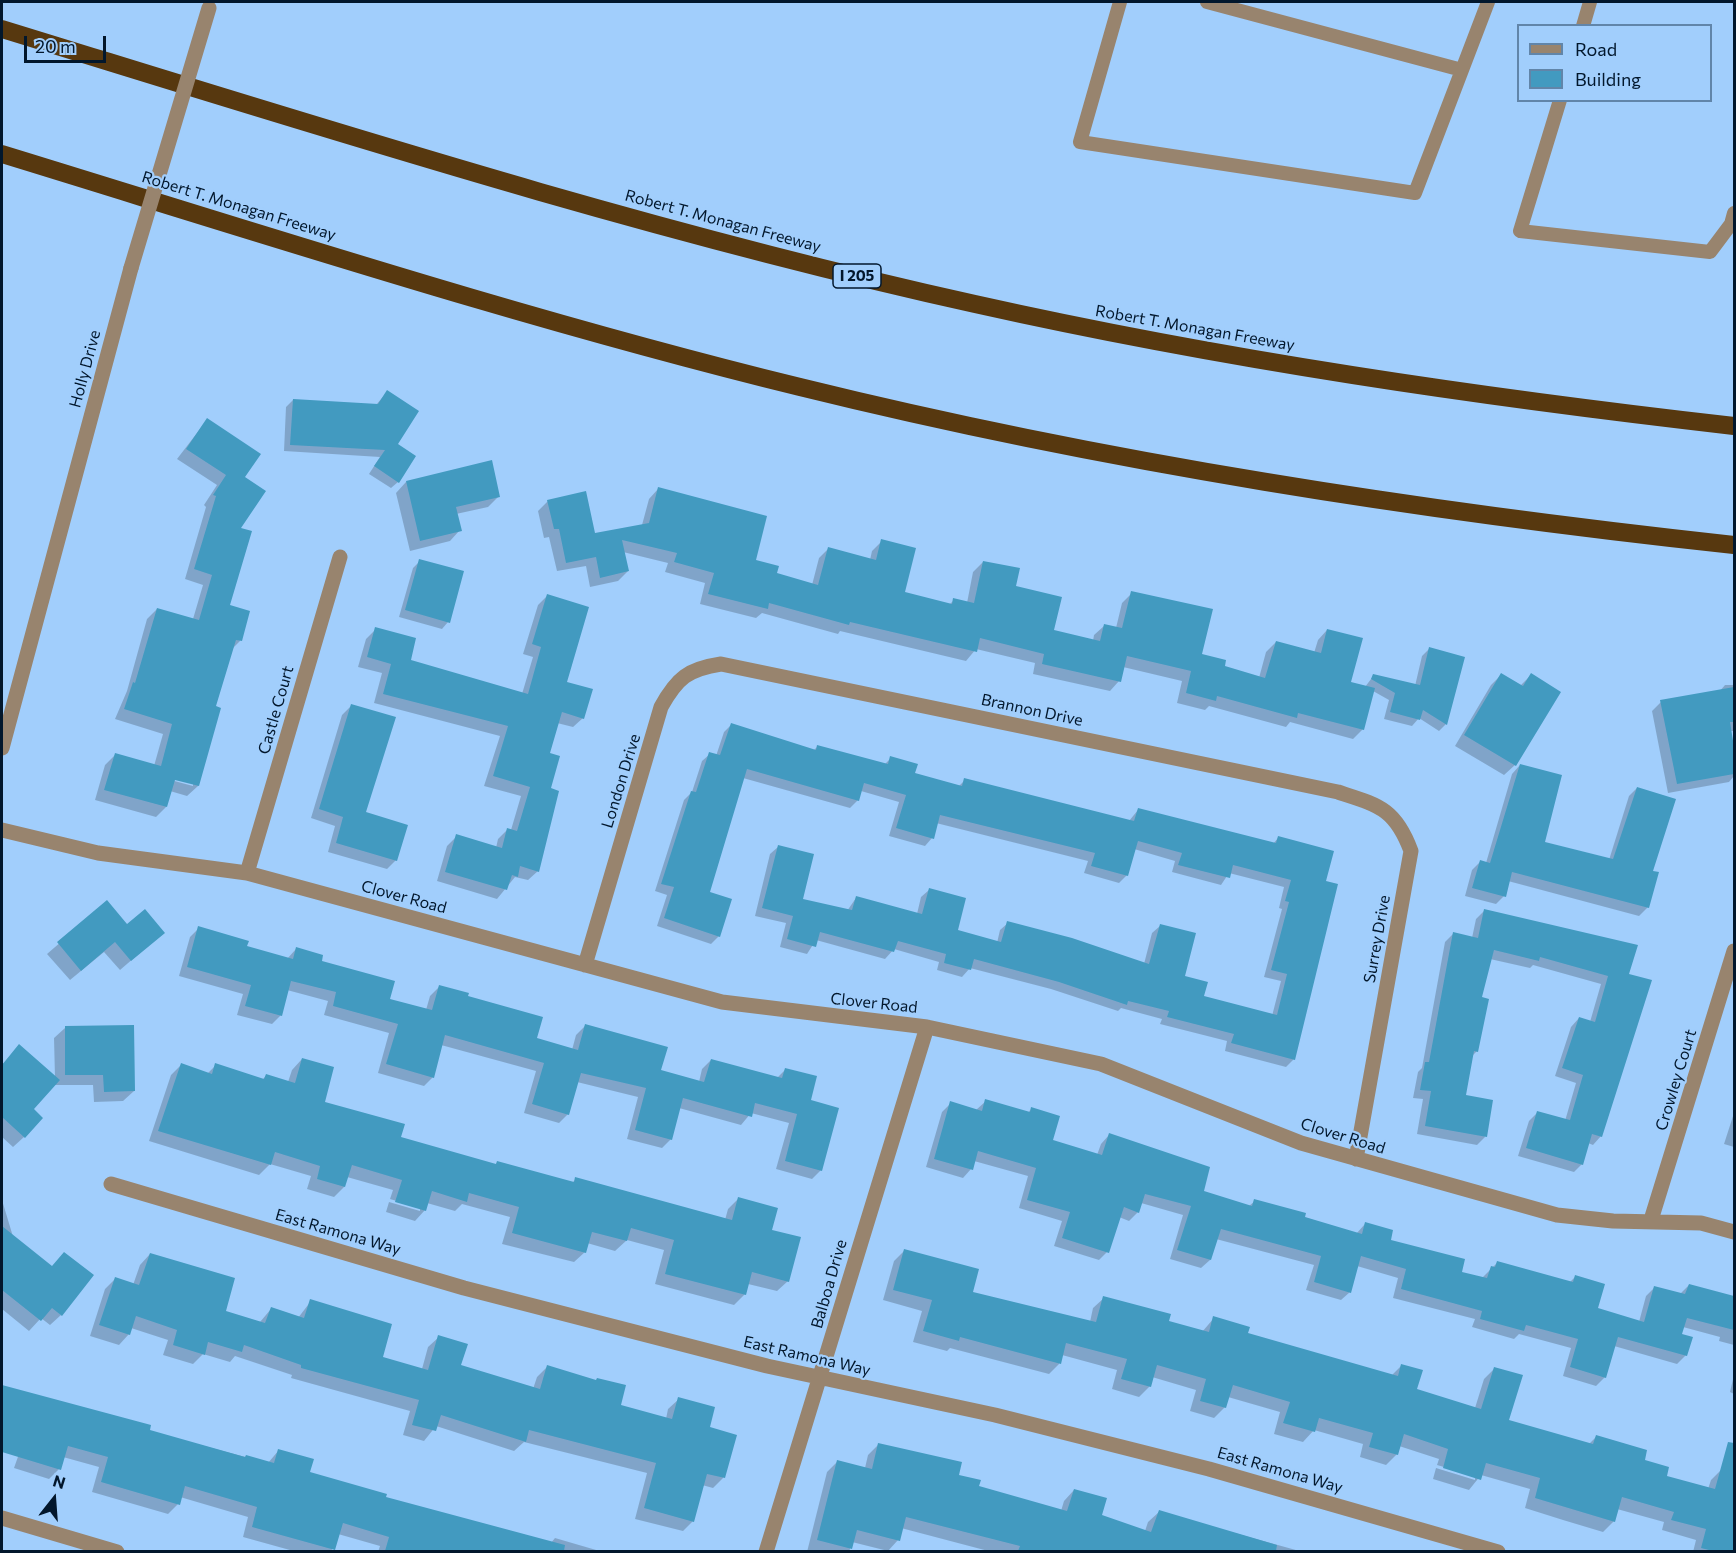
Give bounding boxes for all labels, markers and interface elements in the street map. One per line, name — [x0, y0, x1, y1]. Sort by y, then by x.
scale bar — [27, 24, 110, 62]
legend — [1517, 24, 1712, 102]
text: 20 m — [35, 35, 76, 57]
text: Road — [1575, 38, 1617, 60]
text: Building — [1575, 68, 1641, 90]
street label: Robert T. Monagan Freeway — [140, 167, 338, 245]
street label: Robert T. Monagan Freeway — [623, 186, 823, 256]
road number: I 205 — [833, 264, 881, 288]
street label: Robert T. Monagan Freeway — [1094, 301, 1296, 355]
street label: Holly Drive — [65, 328, 105, 410]
street label: Castle Court — [254, 664, 298, 756]
street label: Brannon Drive — [979, 690, 1085, 730]
street label: London Drive — [598, 732, 644, 830]
street label: Clover Road — [359, 876, 449, 918]
street label: Surrey Drive — [1360, 893, 1394, 985]
street label: Clover Road — [829, 989, 919, 1017]
street label: Crowley Court — [1651, 1027, 1701, 1133]
street label: Clover Road — [1298, 1114, 1388, 1158]
street label: East Ramona Way — [273, 1205, 403, 1259]
street label: Balboa Drive — [807, 1237, 851, 1331]
street label: East Ramona Way — [742, 1332, 872, 1380]
street label: East Ramona Way — [1215, 1443, 1345, 1497]
north arrow — [24, 1469, 84, 1529]
text: N — [51, 1470, 68, 1492]

